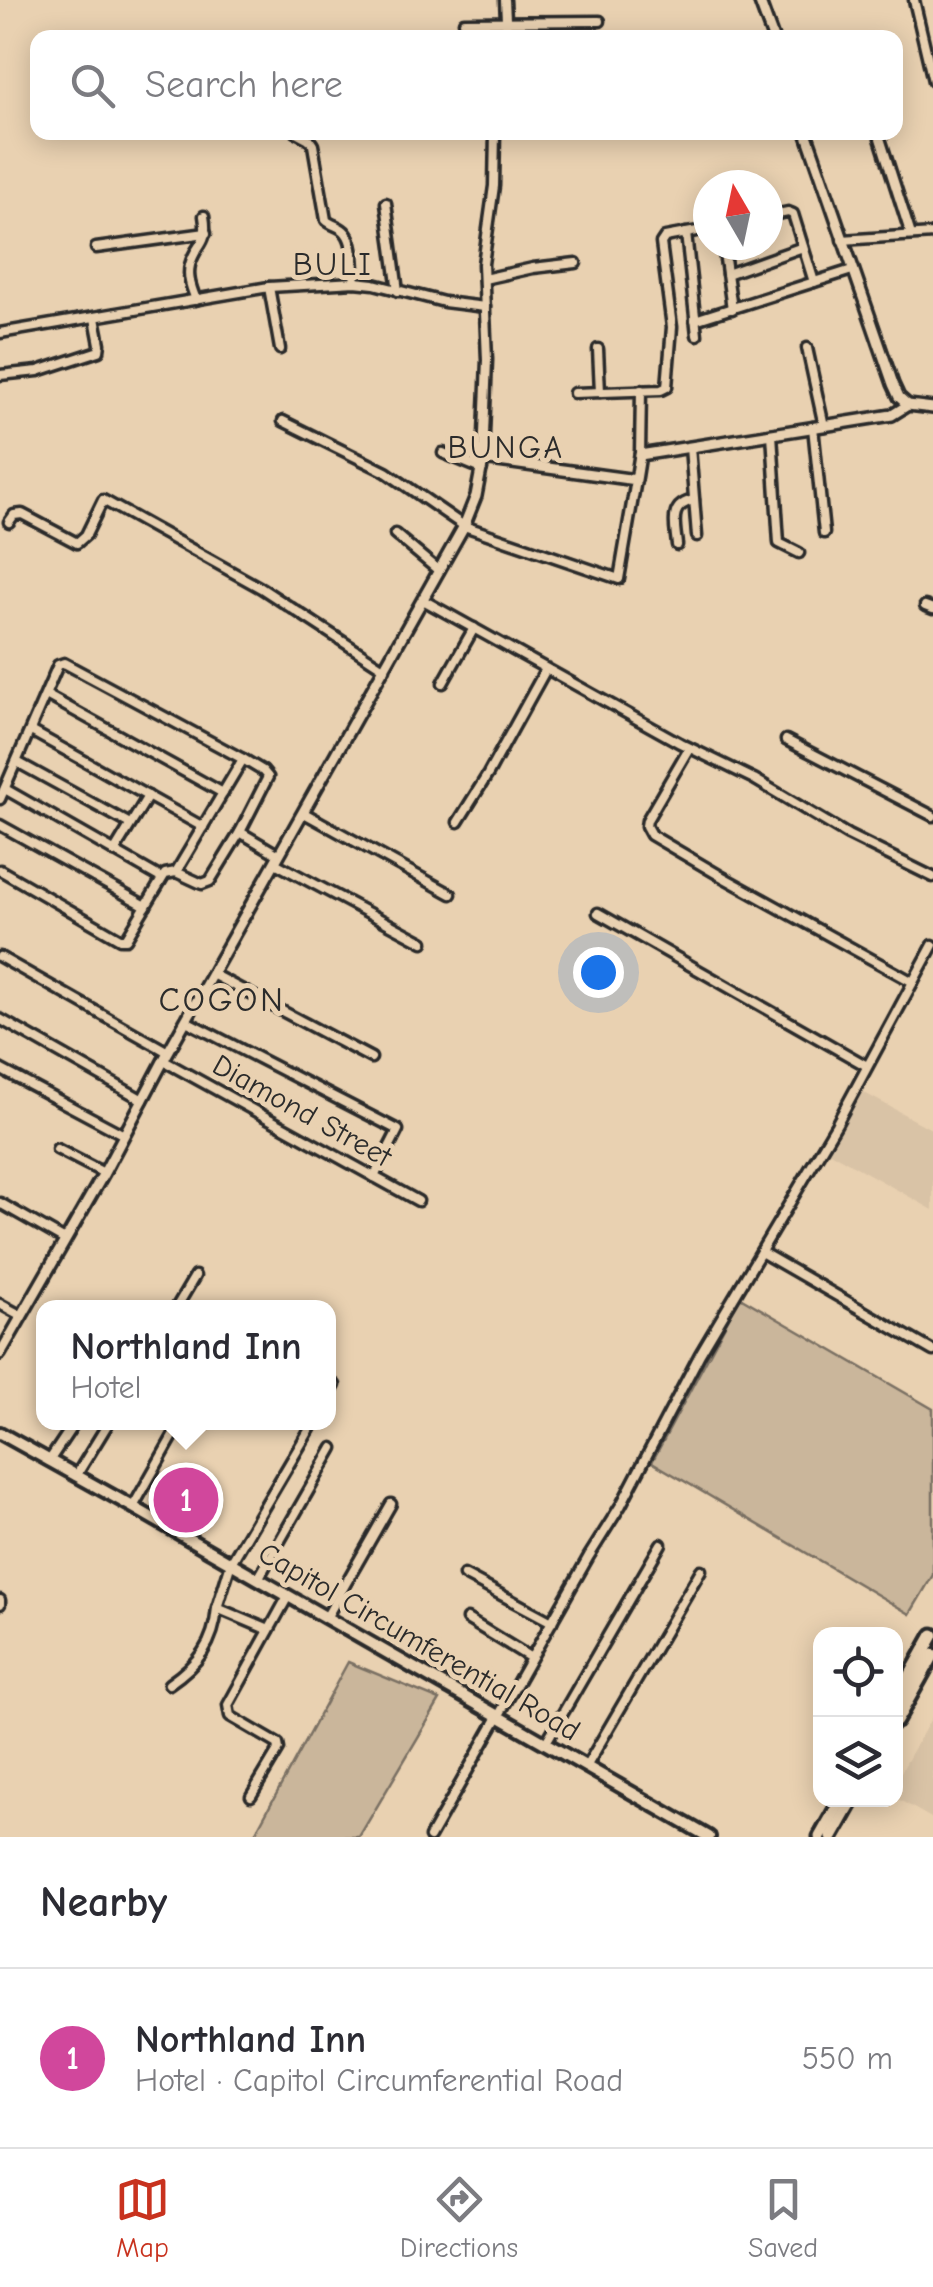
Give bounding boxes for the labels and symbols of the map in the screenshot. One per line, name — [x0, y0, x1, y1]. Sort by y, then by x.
north arrow — [693, 170, 783, 260]
district label: BULI — [293, 246, 373, 283]
district label: BUNGA — [447, 429, 565, 466]
your location — [573, 947, 624, 998]
district label: COGON — [158, 979, 286, 1020]
street label: Diamond Street — [206, 1047, 399, 1175]
pin: 1 — [154, 1462, 218, 1538]
street label: Capitol Circumferential Road — [252, 1535, 586, 1749]

